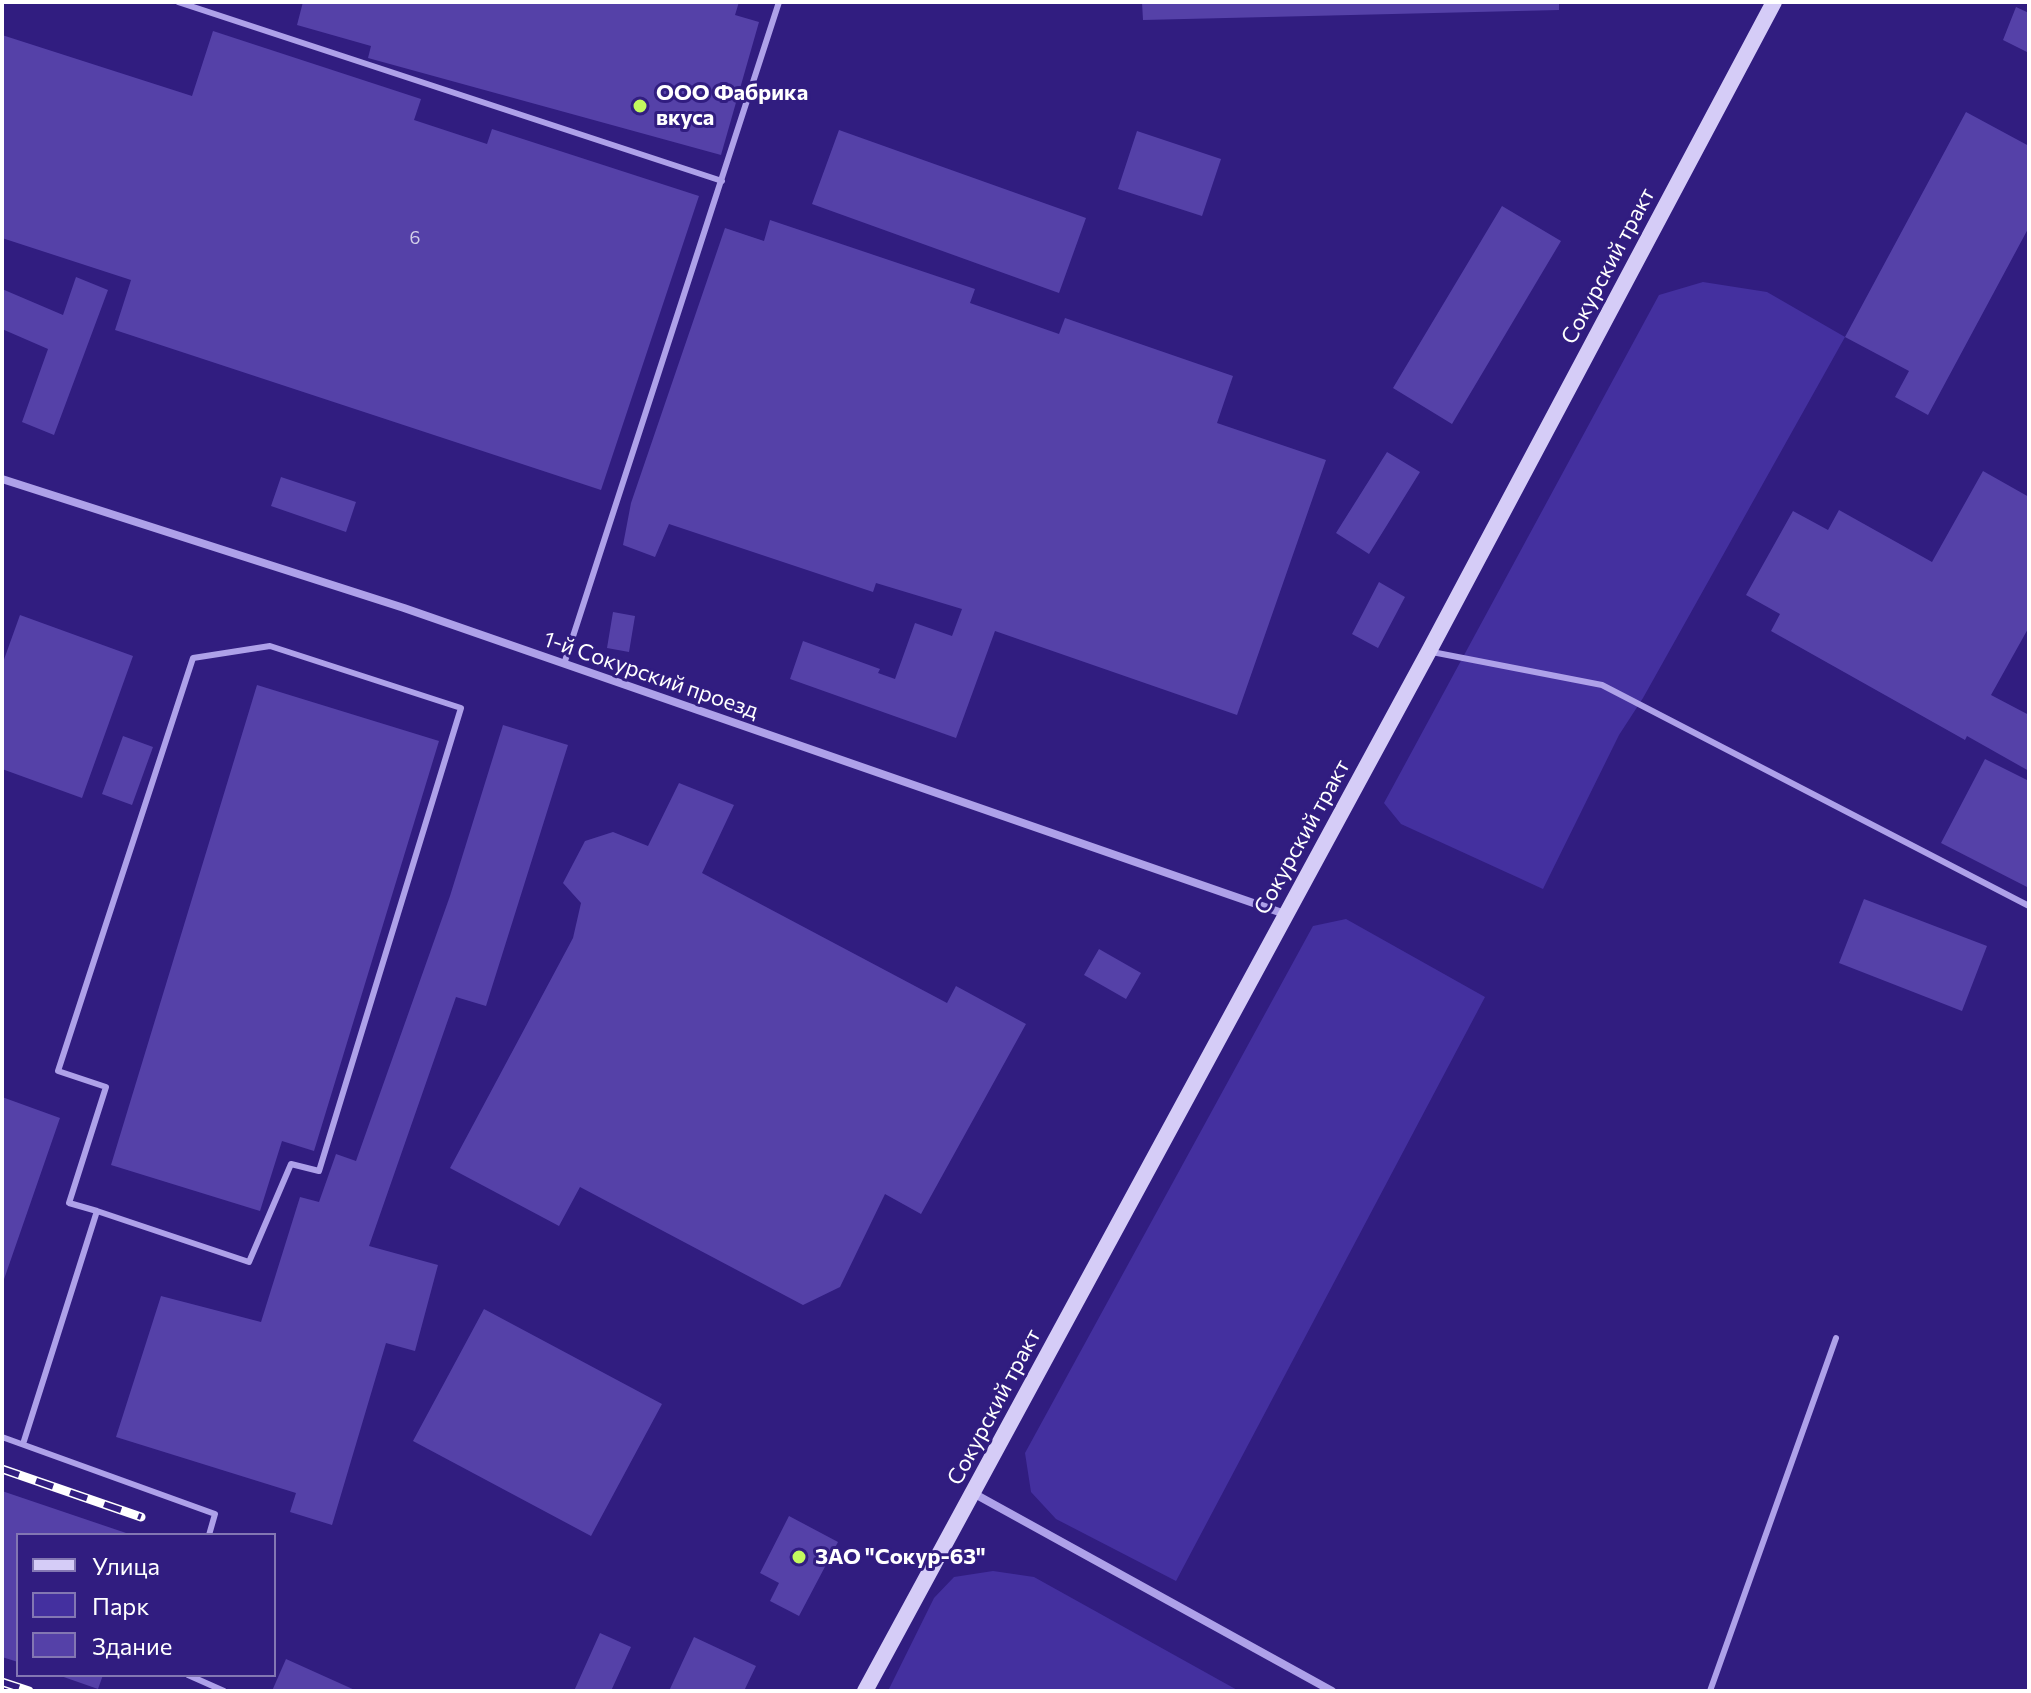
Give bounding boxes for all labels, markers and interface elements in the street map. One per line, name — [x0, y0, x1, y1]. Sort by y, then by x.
place label: ООО Фабрика вкуса — [656, 80, 808, 132]
marker: ООО Фабрика вкуса — [631, 97, 649, 115]
street label: Сокурский тракт — [1556, 183, 1660, 349]
house number: 6 — [410, 227, 420, 249]
street label: 1-й Сокурский проезд — [540, 626, 762, 724]
street label: Сокурский тракт — [1249, 755, 1355, 919]
street label: Сокурский тракт — [942, 1324, 1046, 1490]
legend — [16, 1533, 276, 1677]
place label: ЗАО "Сокур-63" — [815, 1544, 986, 1570]
marker: ЗАО "Сокур-63" — [790, 1548, 808, 1566]
text: Улица — [92, 1551, 160, 1580]
text: Парк — [92, 1591, 149, 1620]
text: Здание — [92, 1631, 172, 1660]

